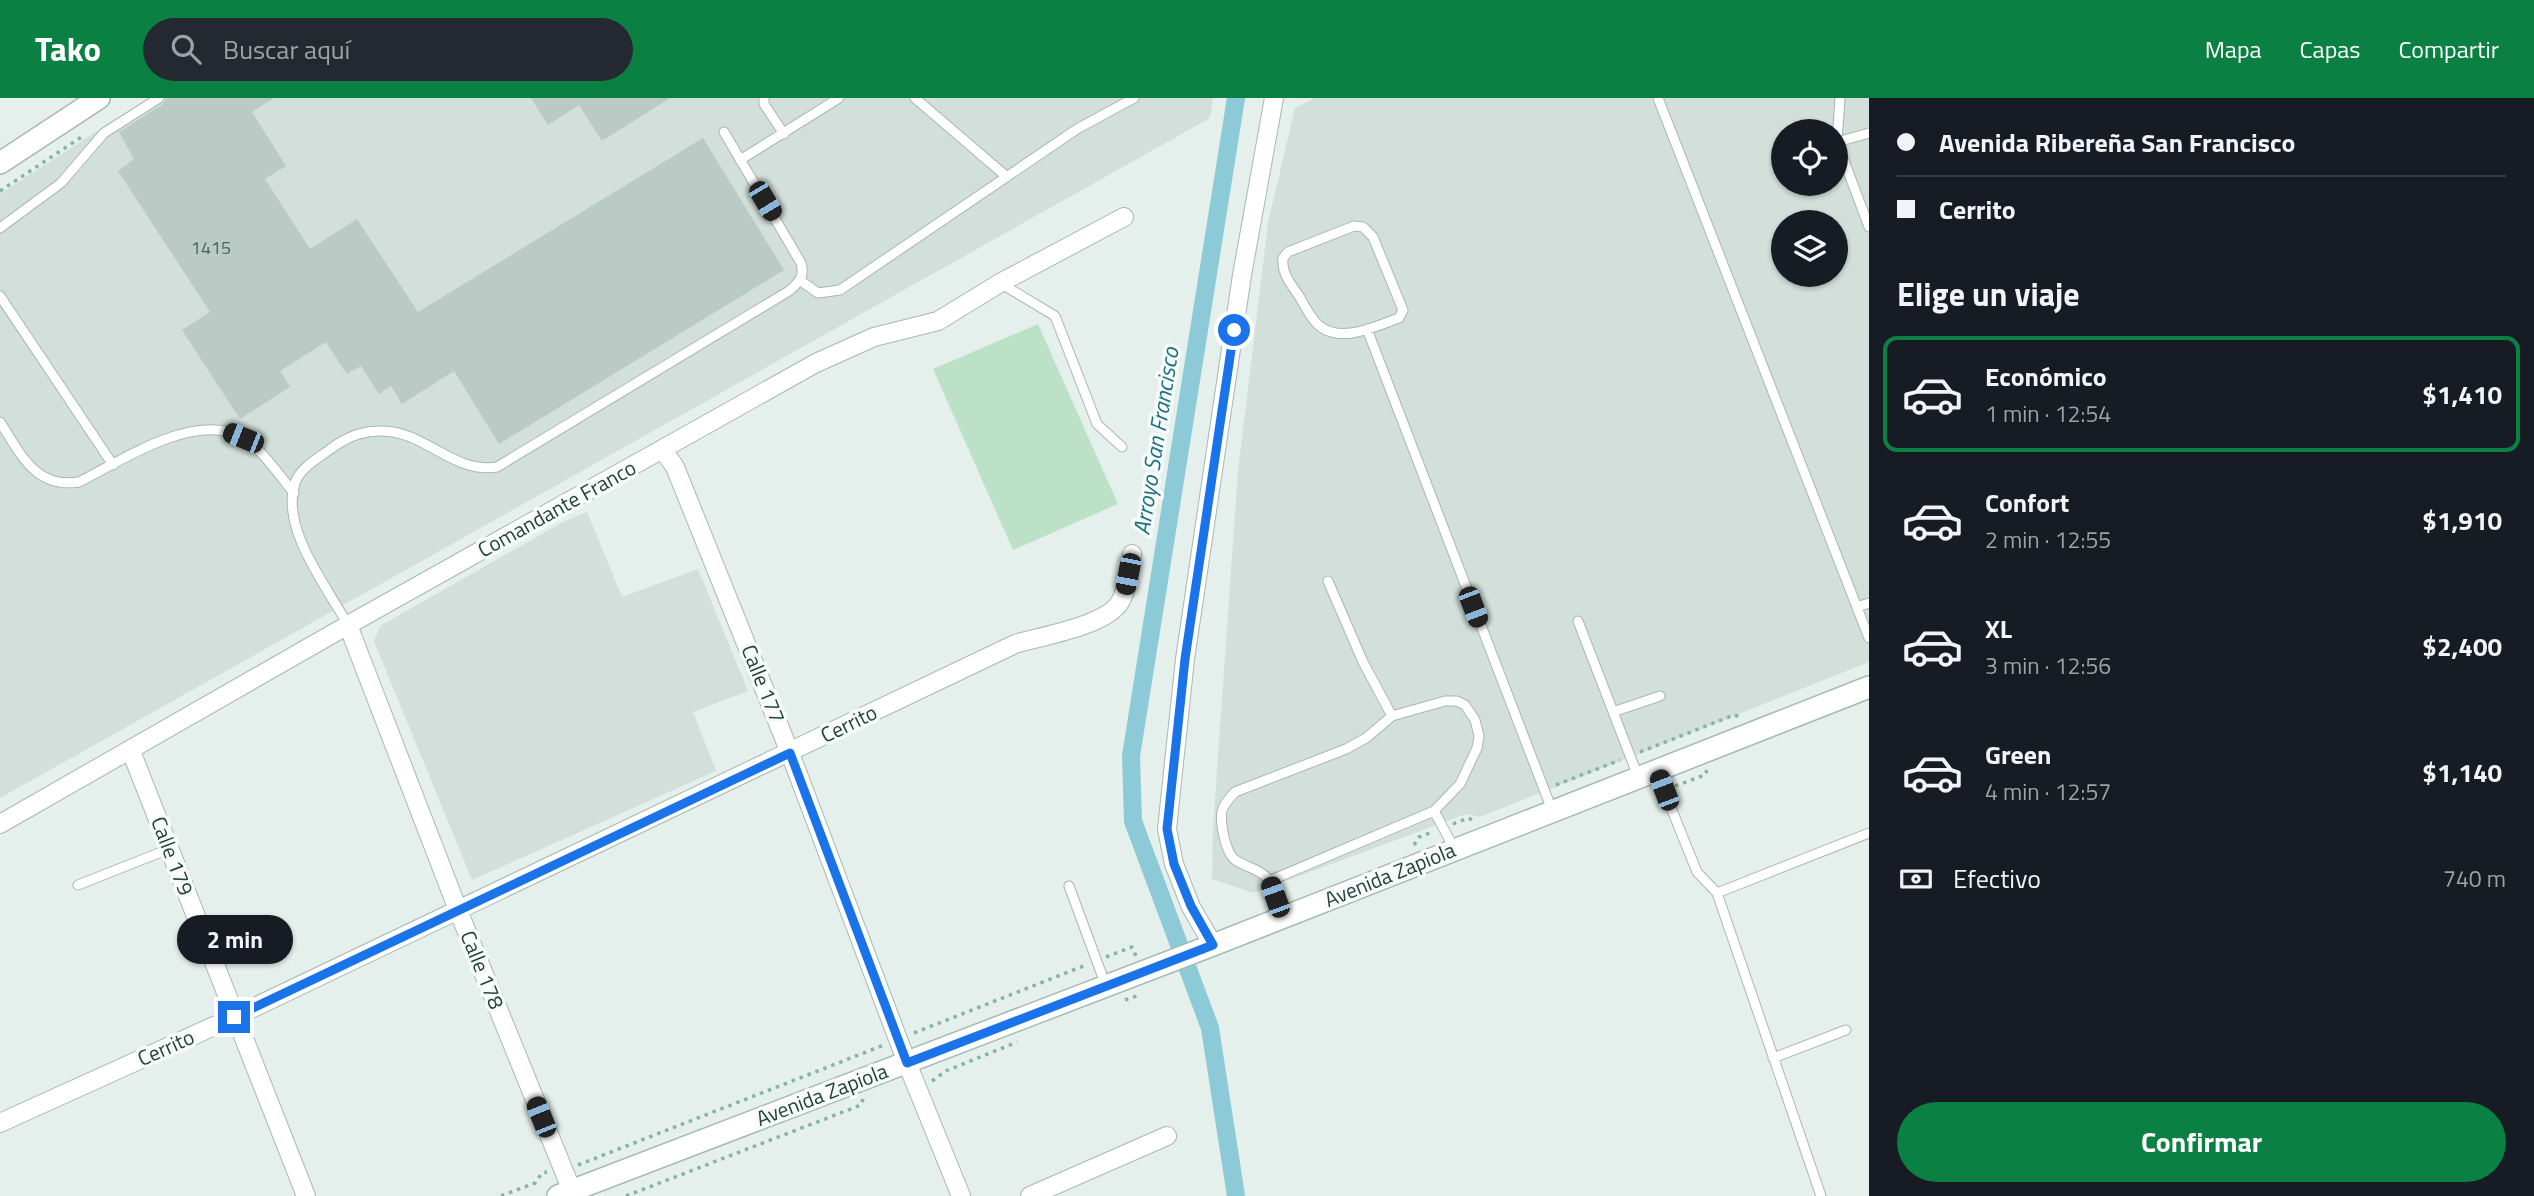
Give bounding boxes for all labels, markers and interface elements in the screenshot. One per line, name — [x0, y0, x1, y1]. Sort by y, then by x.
search box — [143, 18, 633, 81]
text: Tako — [35, 24, 101, 74]
icon: search — [167, 30, 205, 68]
text: Buscar aquí — [223, 30, 350, 69]
text: Mapa — [2205, 31, 2262, 67]
text: Capas — [2300, 31, 2360, 67]
text: Compartir — [2398, 31, 2499, 67]
map controls — [1771, 119, 1848, 287]
button: locate — [1771, 119, 1848, 196]
text: Avenida Ribereña San Francisco — [1939, 123, 2295, 162]
car — [746, 178, 785, 224]
text: Cerrito — [1939, 190, 2016, 229]
button: layers — [1771, 210, 1848, 287]
house number: 1415 — [191, 234, 231, 261]
text: Elige un viaje — [1897, 270, 2080, 318]
route start — [1218, 314, 1250, 346]
water label: Arroyo San Francisco — [1123, 344, 1188, 537]
text: Económico — [1985, 357, 2107, 396]
icon: car — [1901, 363, 1964, 426]
text: $1,410 — [2422, 375, 2502, 414]
text: 1 min · 12:54 — [1985, 396, 2111, 431]
car — [220, 420, 267, 456]
street label: Comandante Franco — [471, 451, 642, 565]
text: Confort — [1985, 483, 2069, 522]
icon: car — [1901, 489, 1964, 552]
text: $1,910 — [2422, 501, 2502, 540]
text: 2 min · 12:55 — [1985, 522, 2111, 557]
car — [1114, 551, 1143, 597]
car — [1456, 584, 1491, 630]
text: XL — [1985, 609, 2012, 648]
icon: car — [1901, 615, 1964, 678]
text: $2,400 — [2422, 627, 2502, 666]
street label: Calle 177 — [734, 640, 794, 728]
text: 3 min · 12:56 — [1985, 648, 2111, 683]
street label: Cerrito — [815, 696, 882, 751]
text: Green — [1985, 735, 2051, 774]
icon: car — [1901, 741, 1964, 804]
text: $1,140 — [2422, 753, 2502, 792]
car — [1647, 767, 1682, 813]
text: 4 min · 12:57 — [1985, 774, 2111, 809]
street label: Calle 179 — [143, 812, 203, 900]
street label: Avenida Zapiola — [1319, 833, 1460, 915]
text: Efectivo — [1953, 859, 2041, 898]
icon: cash — [1897, 860, 1935, 898]
text: 740 m — [2443, 861, 2506, 896]
car — [1258, 874, 1293, 920]
callout: 2 min — [176, 916, 292, 964]
text: 2 min — [207, 922, 263, 957]
street label: Calle 178 — [453, 926, 513, 1014]
route end — [218, 1001, 250, 1033]
street label: Cerrito — [132, 1020, 199, 1074]
street label: Avenida Zapiola — [751, 1054, 893, 1134]
car — [524, 1094, 559, 1140]
button: Confirmar — [1897, 1102, 2506, 1182]

